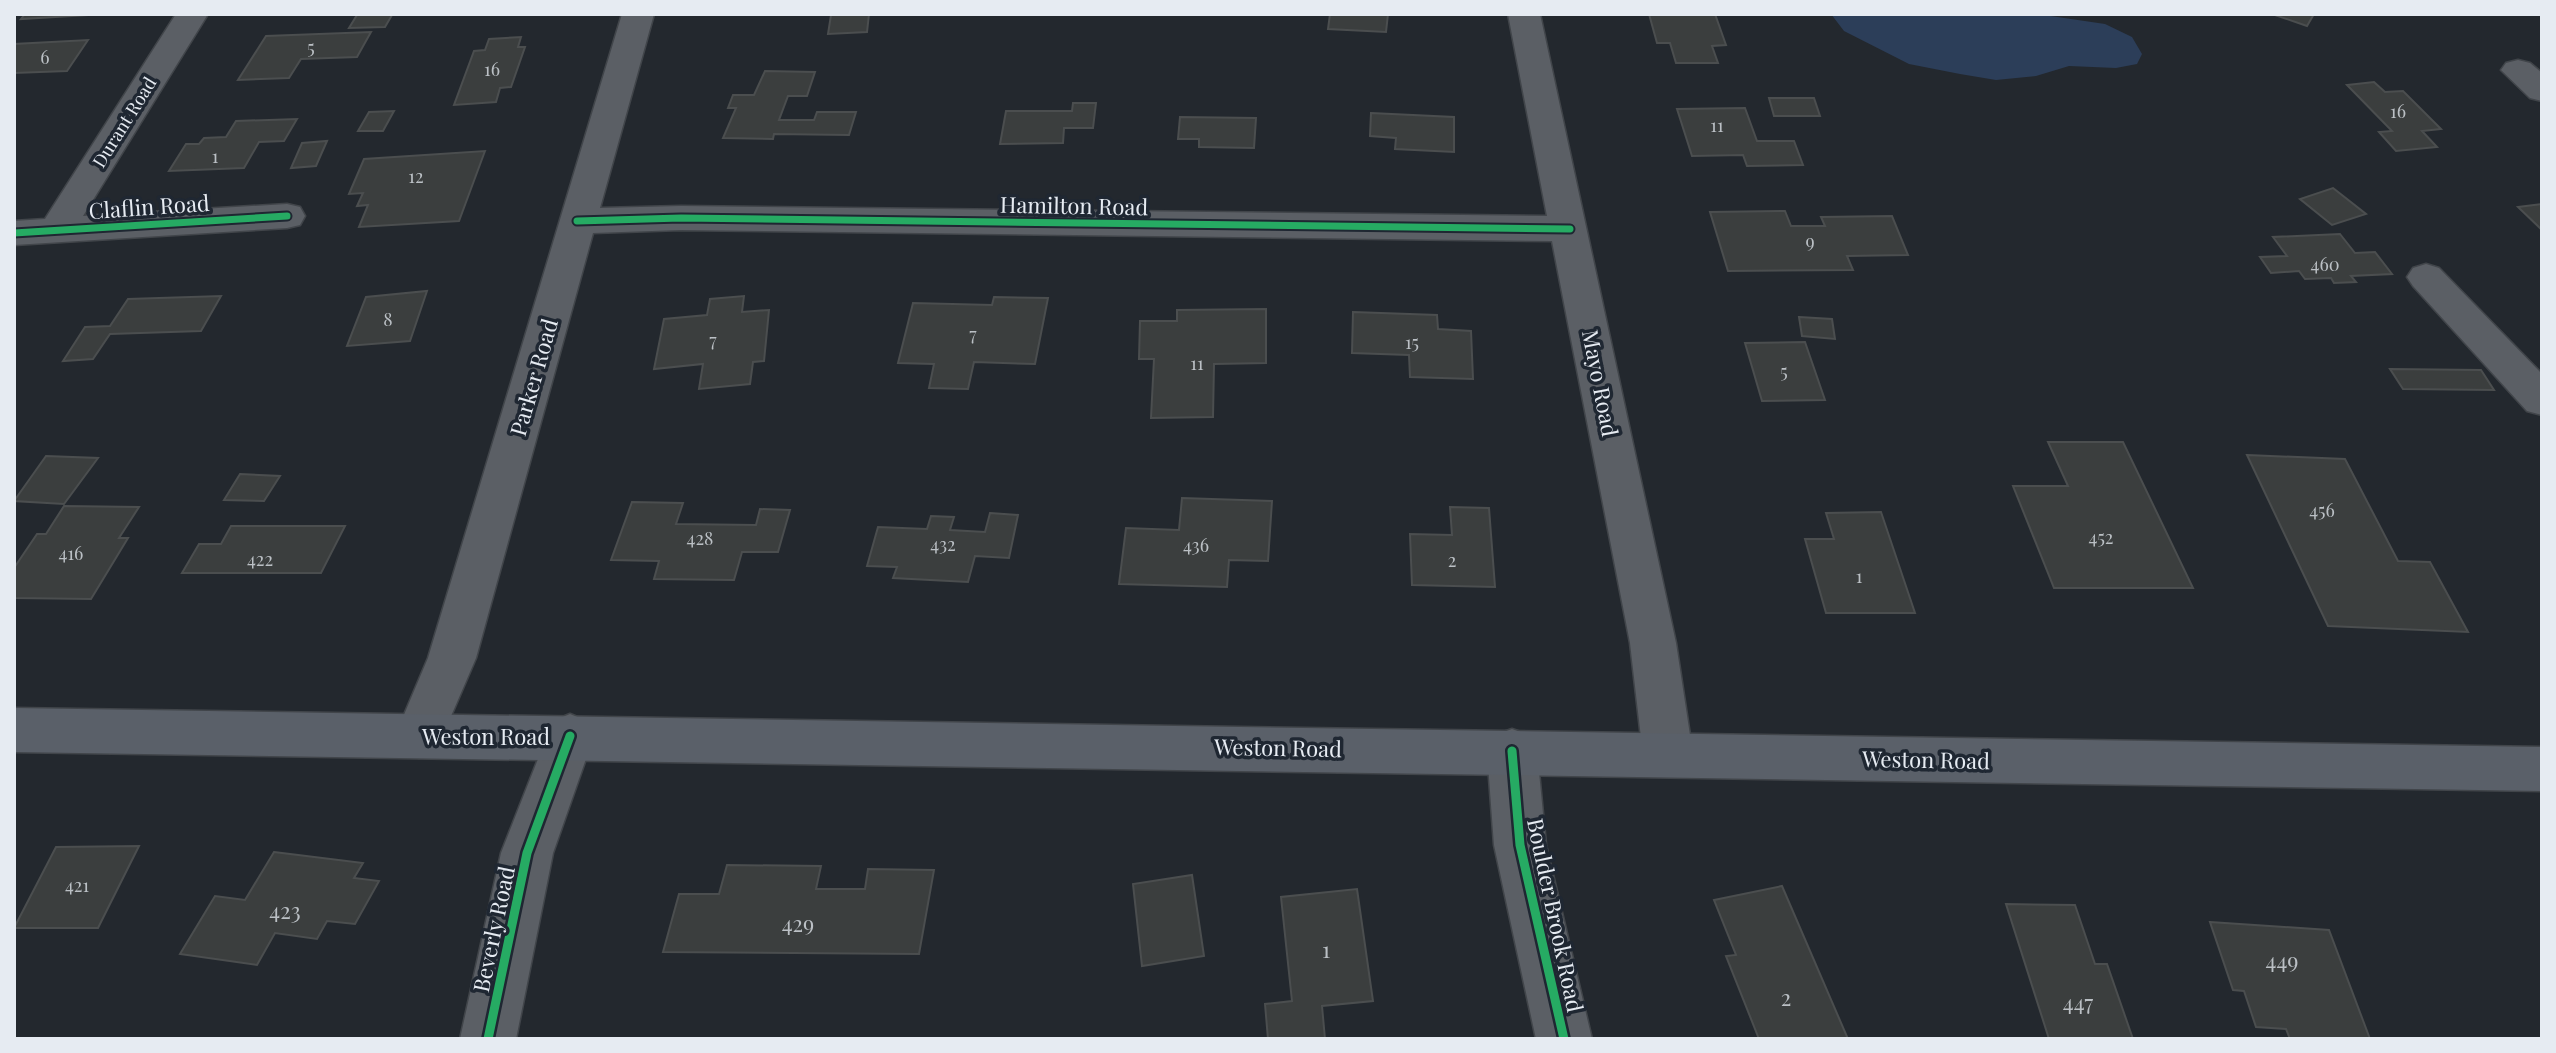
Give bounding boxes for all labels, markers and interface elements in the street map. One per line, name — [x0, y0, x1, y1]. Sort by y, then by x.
house number: 5 — [307, 35, 315, 59]
house number: 6 — [40, 45, 50, 69]
house number: 16 — [484, 57, 500, 81]
street label: Durant Road — [87, 72, 162, 172]
house number: 16 — [2390, 99, 2406, 123]
house number: 11 — [1710, 113, 1724, 137]
house number: 1 — [212, 144, 219, 168]
house number: 12 — [408, 164, 424, 188]
street label: Claflin Road — [88, 187, 211, 225]
street label: Hamilton Road — [1000, 189, 1149, 221]
house number: 9 — [1805, 229, 1815, 253]
house number: 460 — [2311, 252, 2340, 276]
house number: 8 — [383, 307, 393, 331]
street label: Parker Road — [502, 315, 564, 439]
house number: 7 — [969, 322, 977, 346]
street label: Mayo Road — [1576, 327, 1626, 439]
house number: 7 — [709, 328, 717, 352]
house number: 15 — [1405, 330, 1419, 354]
house number: 11 — [1190, 351, 1204, 375]
house number: 5 — [1780, 359, 1788, 383]
house number: 456 — [2309, 498, 2335, 522]
house number: 452 — [2089, 525, 2113, 549]
house number: 428 — [687, 526, 713, 550]
house number: 432 — [930, 532, 956, 556]
house number: 436 — [1183, 533, 1209, 557]
house number: 416 — [59, 541, 83, 565]
house number: 422 — [247, 547, 273, 571]
house number: 2 — [1448, 548, 1456, 572]
house number: 1 — [1856, 564, 1863, 588]
street label: Weston Road — [421, 721, 550, 751]
street label: Weston Road — [1213, 731, 1342, 763]
street label: Weston Road — [1861, 743, 1990, 775]
street label: Boulder Brook Road — [1521, 815, 1591, 1015]
street label: Beverly Road — [465, 863, 521, 995]
house number: 421 — [65, 873, 89, 897]
house number: 423 — [269, 895, 301, 925]
house number: 429 — [782, 908, 814, 938]
house number: 1 — [1322, 934, 1330, 964]
house number: 449 — [2266, 945, 2298, 975]
house number: 2 — [1781, 982, 1791, 1012]
house number: 447 — [2063, 987, 2093, 1017]

